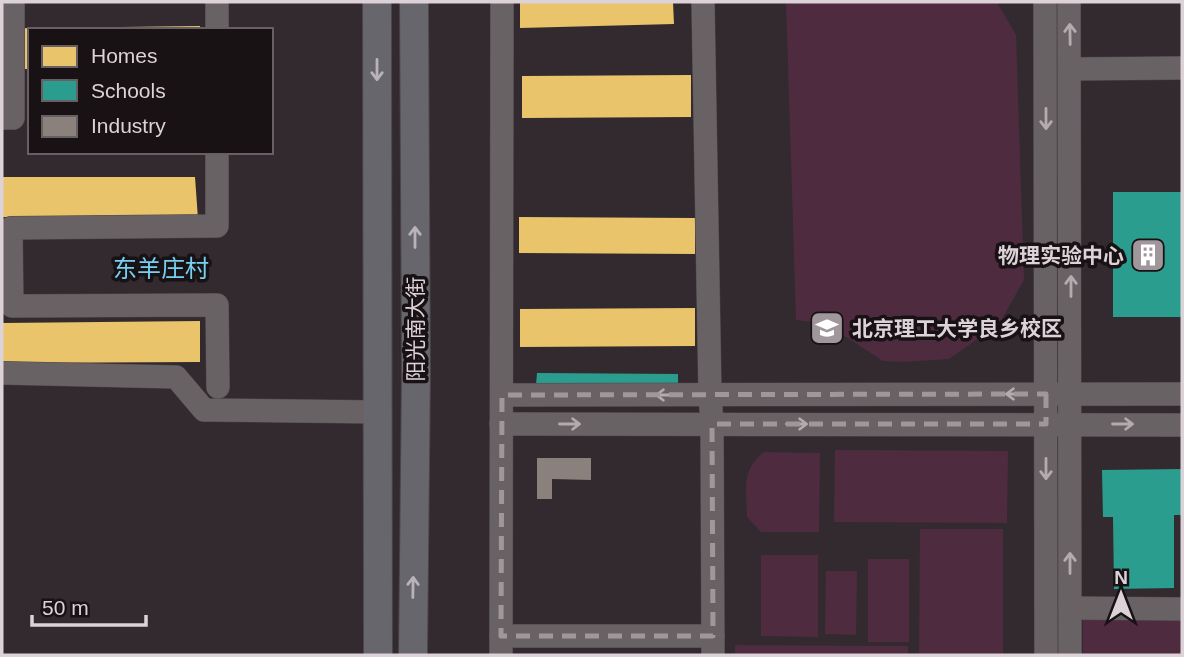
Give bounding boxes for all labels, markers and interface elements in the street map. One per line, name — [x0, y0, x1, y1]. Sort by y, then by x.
one-way arrow — [1063, 23, 1077, 46]
legend — [28, 28, 273, 154]
text: Homes — [91, 44, 158, 67]
one-way arrow — [370, 58, 384, 81]
text: Schools — [91, 79, 166, 102]
one-way arrow — [1039, 107, 1052, 130]
text: Industry — [91, 114, 166, 137]
one-way arrow — [408, 226, 422, 249]
building icon: 物理实验中心 — [1129, 236, 1167, 274]
place label: 物理实验中心 — [998, 244, 1124, 267]
district label: 东羊庄村 — [113, 255, 209, 282]
one-way arrow — [1064, 275, 1078, 298]
street label: 阳光南大街 — [404, 277, 427, 382]
school or university icon: 北京理工大学良乡校区 — [808, 309, 846, 347]
place label: 北京理工大学良乡校区 — [852, 317, 1062, 340]
one-way arrow — [1005, 387, 1028, 401]
one-way arrow — [655, 388, 678, 402]
one-way arrow — [558, 417, 581, 431]
one-way arrow — [785, 417, 808, 431]
one-way arrow — [1111, 417, 1134, 431]
one-way arrow — [1039, 457, 1053, 480]
one-way arrow — [1063, 551, 1077, 574]
north arrow — [1086, 559, 1156, 629]
text: N — [1114, 567, 1128, 588]
one-way arrow — [406, 576, 420, 599]
scale bar — [32, 584, 145, 628]
text: 50 m — [42, 596, 89, 619]

